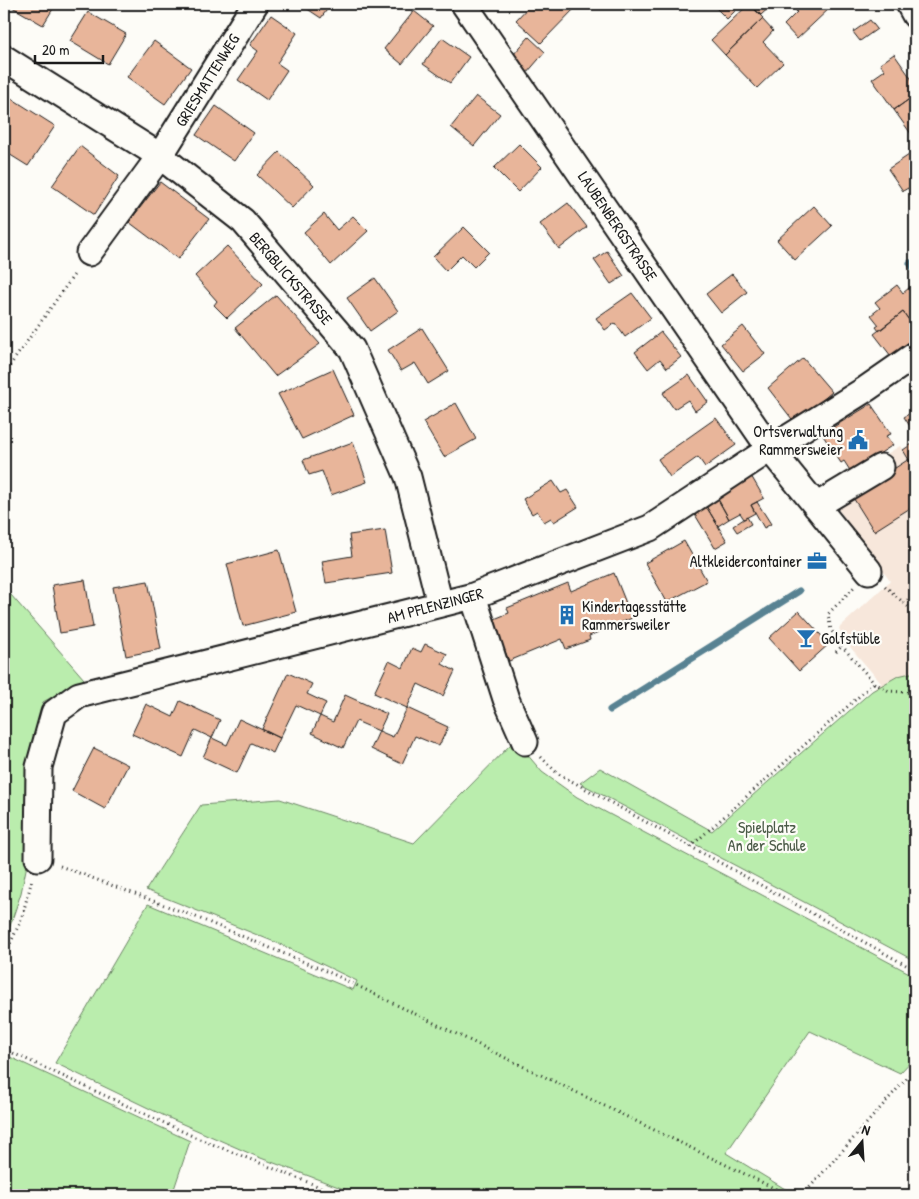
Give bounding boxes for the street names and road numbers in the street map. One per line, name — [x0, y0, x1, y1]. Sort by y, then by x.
street label: GRIESMATTENWEG — [170, 29, 244, 131]
street label: LAUBENBERGSTRASSE — [573, 167, 663, 285]
street label: BERGBLICKSTRASSE — [244, 227, 338, 329]
street label: AM PFLENZINGER — [385, 582, 485, 628]

